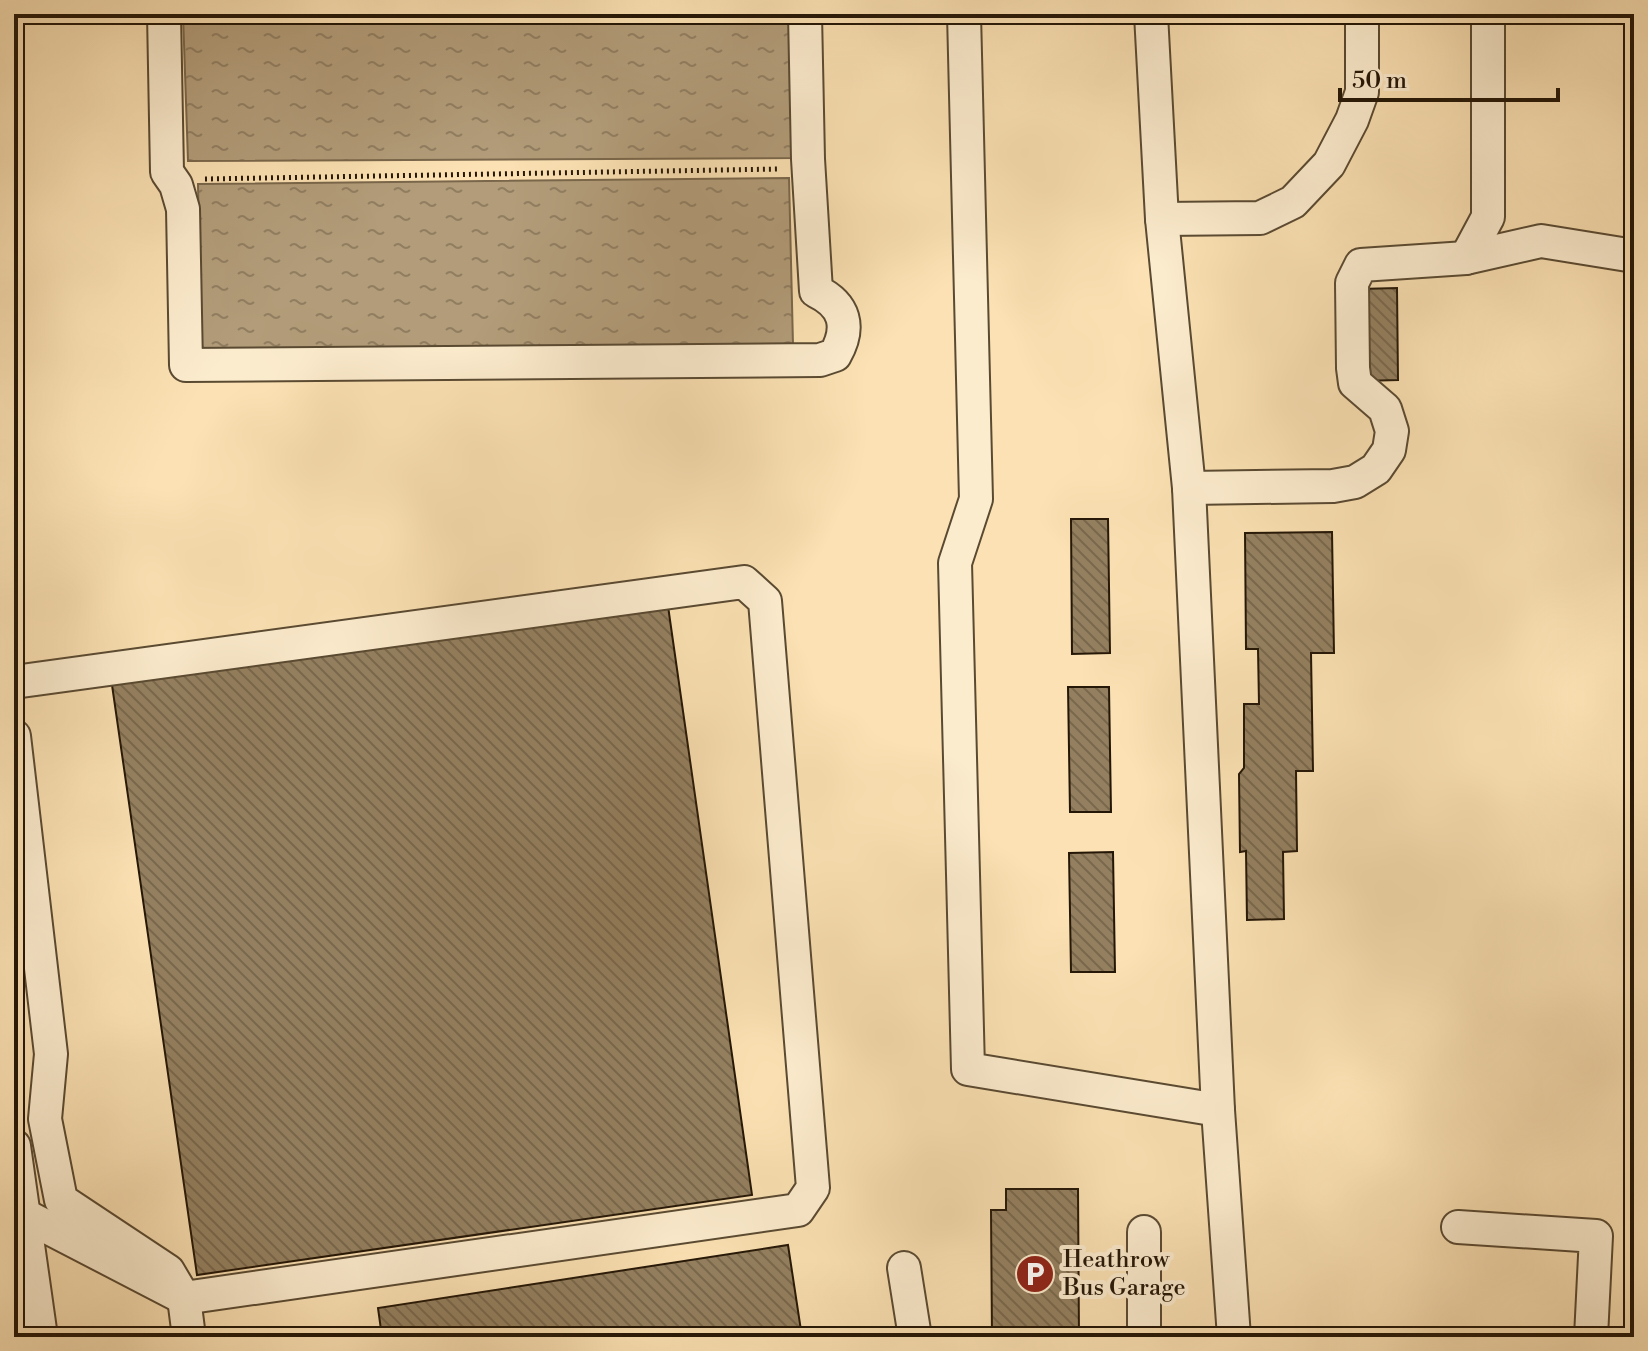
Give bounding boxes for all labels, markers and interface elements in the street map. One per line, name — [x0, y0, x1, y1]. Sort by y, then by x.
scale bar — [1340, 52, 1558, 102]
text: 50 m — [1352, 66, 1407, 96]
place label: Heathrow Bus Garage — [1062, 1245, 1186, 1303]
parking icon: Heathrow Bus Garage — [1014, 1253, 1056, 1295]

